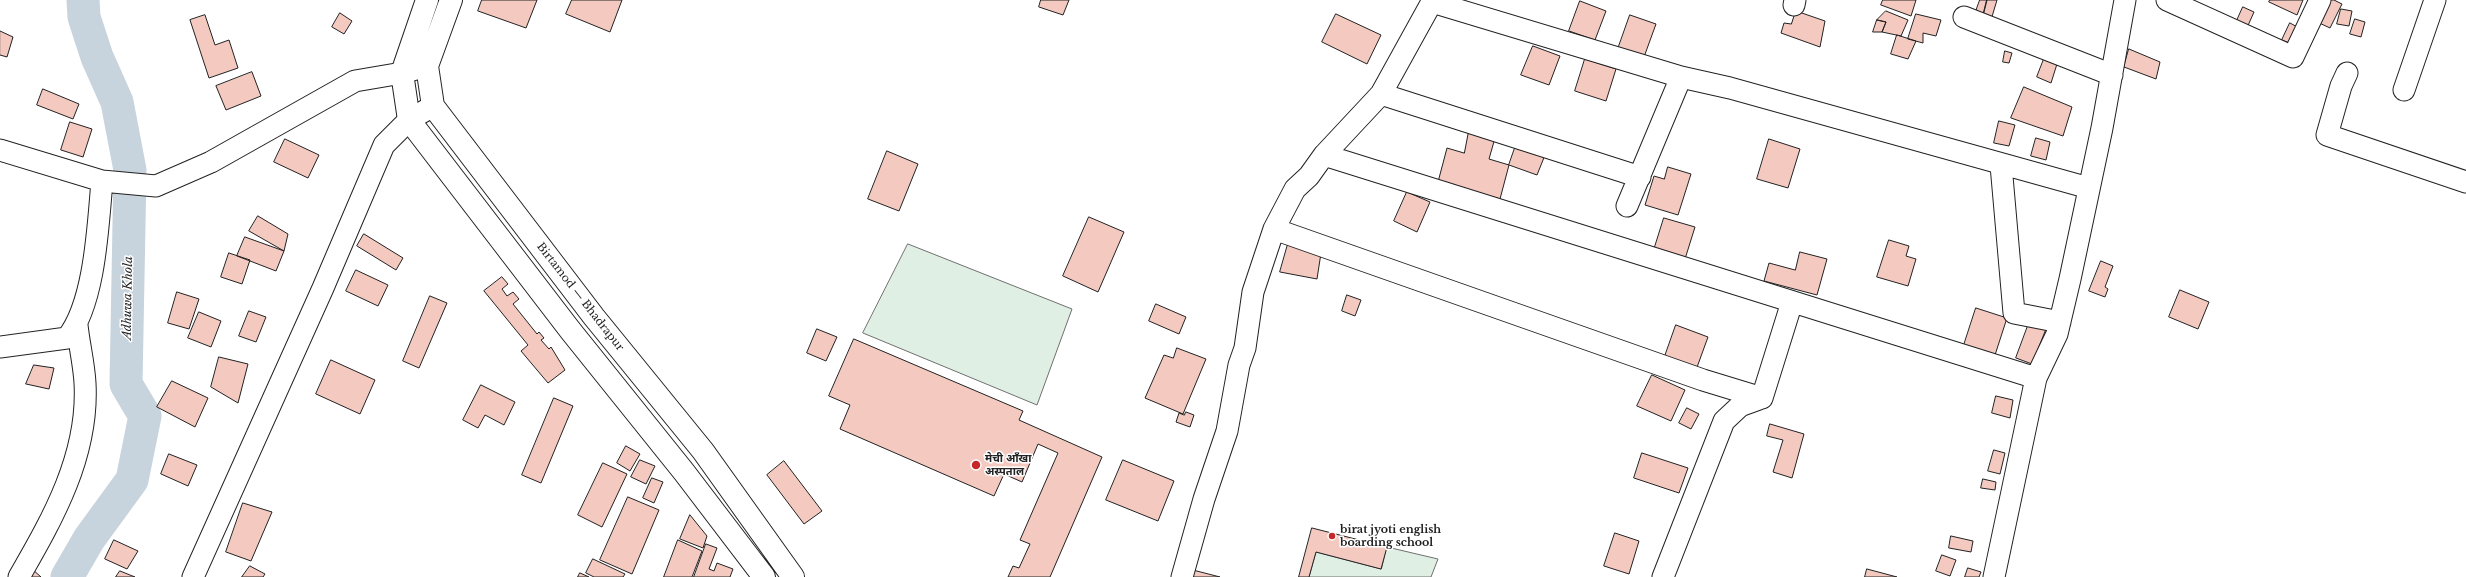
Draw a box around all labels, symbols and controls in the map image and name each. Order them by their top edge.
street label: Birtamod — Bhadrapur [534,240,626,354]
water label: Adhuwa Khola [120,256,136,340]
place label: मेची आँखा अस्पताल [985,452,1031,478]
marker: मेची आँखा अस्पताल [970,459,982,471]
place label: birat jyoti english boarding school [1340,523,1441,549]
marker: birat jyoti english boarding school [1327,531,1337,541]

